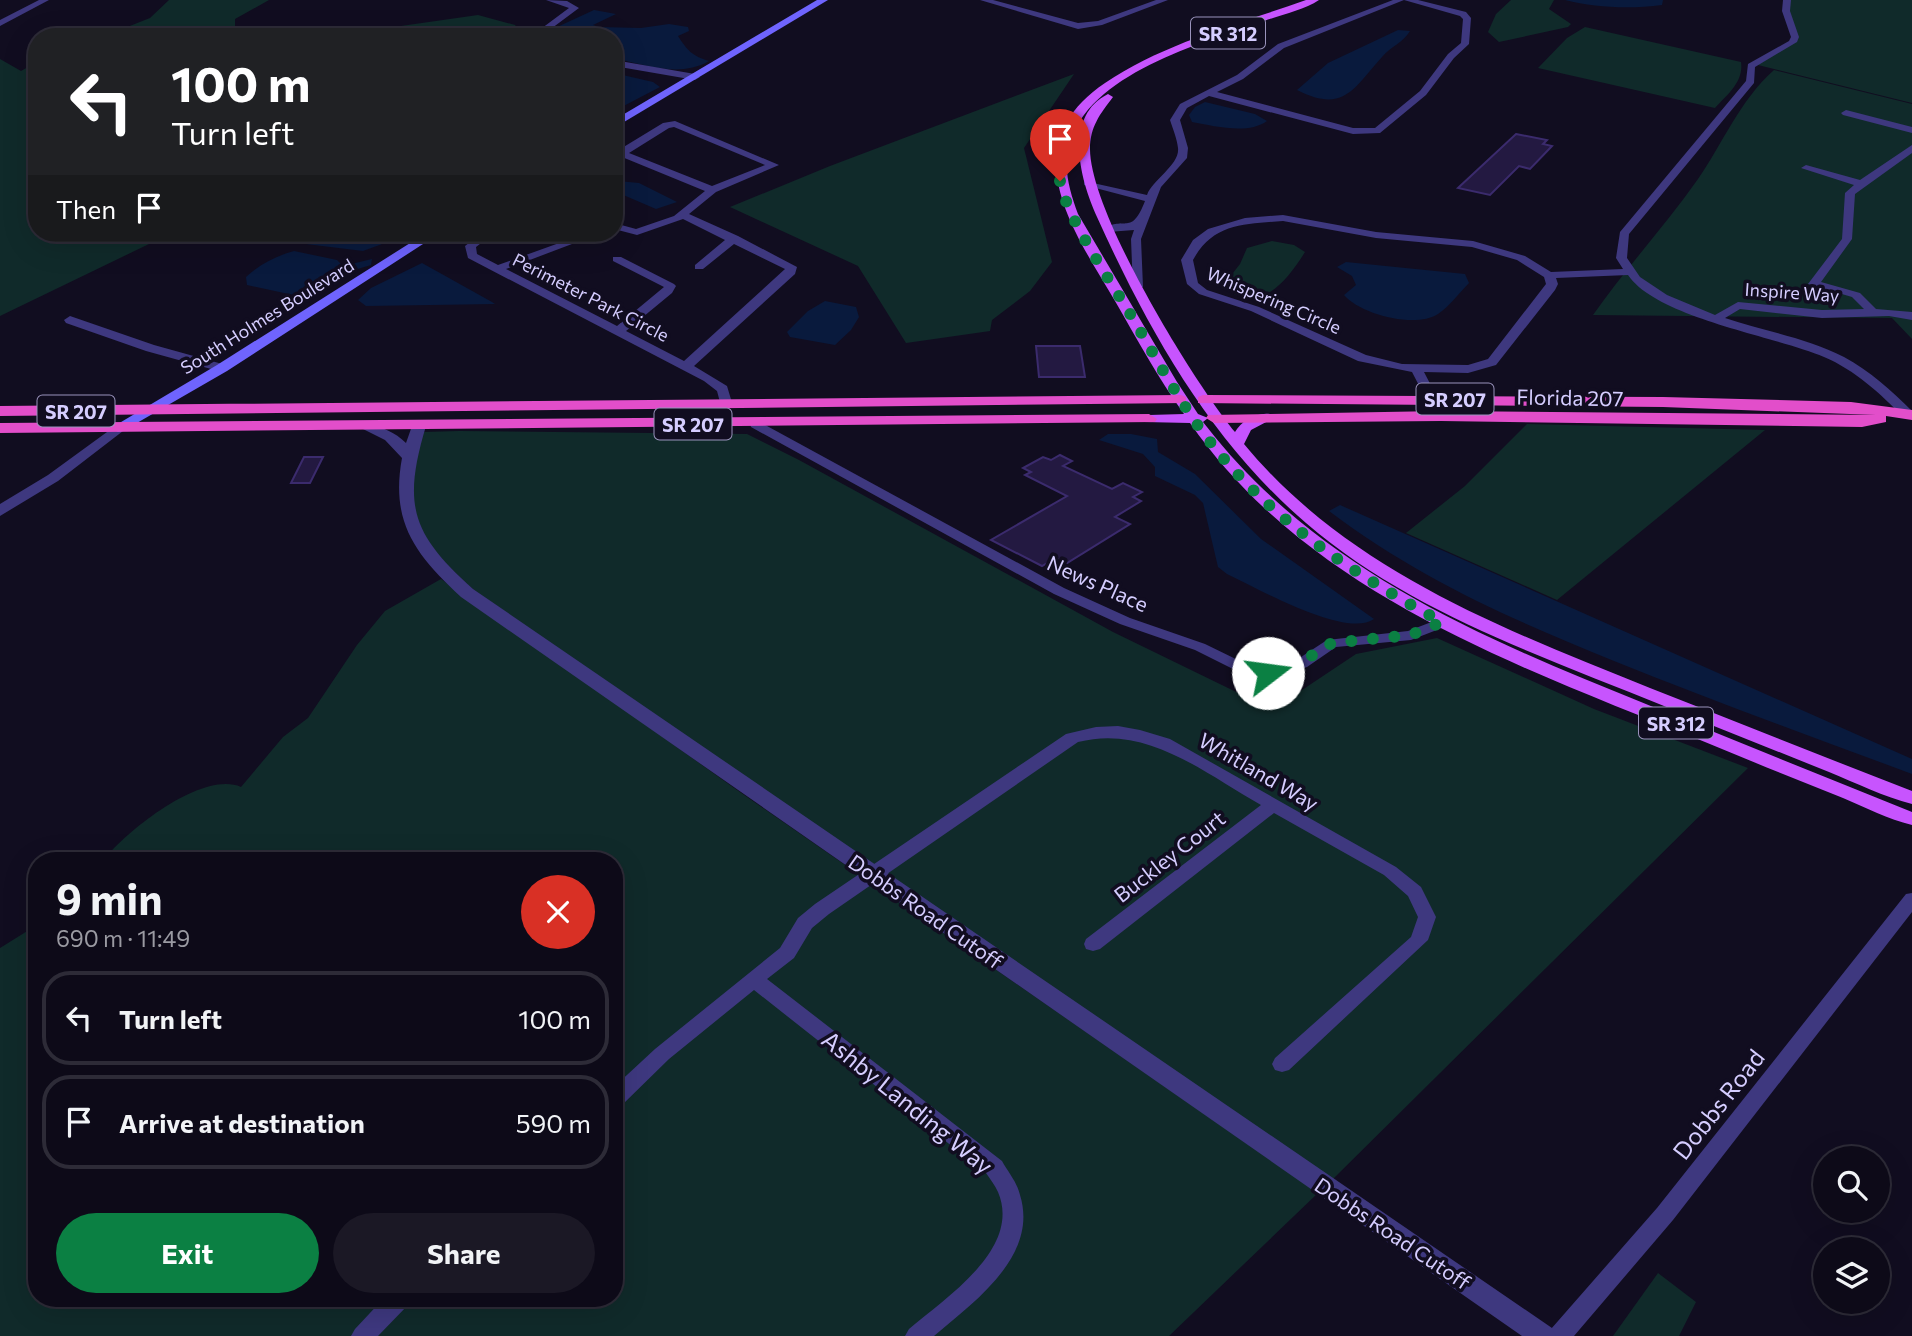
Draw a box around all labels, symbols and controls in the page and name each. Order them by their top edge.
road number: SR 312 [1191,18,1265,48]
text: 100 m [171,52,310,112]
icon: left [56,56,147,147]
pin [1030,109,1090,181]
text: Turn left [171,112,295,152]
icon: arrive [1041,120,1079,158]
icon: arrive [130,189,168,227]
text: Then [56,193,116,224]
street label: Perimeter Park Circle [509,248,673,346]
street label: South Holmes Boulevard [176,254,358,378]
street label: Whispering Circle [1204,262,1344,338]
street label: Inspire Way [1744,278,1840,306]
road number: SR 207 [1416,384,1494,414]
street label: Florida 207 [1516,384,1624,410]
road number: SR 207 [38,396,114,426]
road number: SR 207 [654,408,732,440]
street label: News Place [1044,550,1152,616]
position arrow [1231,636,1305,710]
road number: SR 312 [1639,708,1713,738]
street label: Whitland Way [1195,727,1323,815]
street label: Buckley Court [1109,805,1229,907]
street label: Dobbs Road Cutoff [844,848,1009,974]
text: 9 min [56,872,163,924]
button: close [521,875,595,949]
text: 690 m · 11:49 [56,924,190,952]
icon: left [60,999,98,1037]
text: Turn left [119,1003,222,1034]
text: 100 m [518,1003,591,1034]
street label: Ashby Landing Way [817,1024,999,1180]
street label: Dobbs Road [1666,1043,1770,1165]
icon: arrive [60,1103,98,1141]
text: Arrive at destination [119,1107,365,1138]
text: 590 m [516,1107,591,1138]
map controls [1813,1146,1890,1314]
button: search [1813,1146,1890,1223]
street label: Dobbs Road Cutoff [1310,1172,1476,1295]
button: Exit [56,1213,319,1293]
button: Share [333,1213,595,1293]
button: layers [1813,1237,1890,1314]

